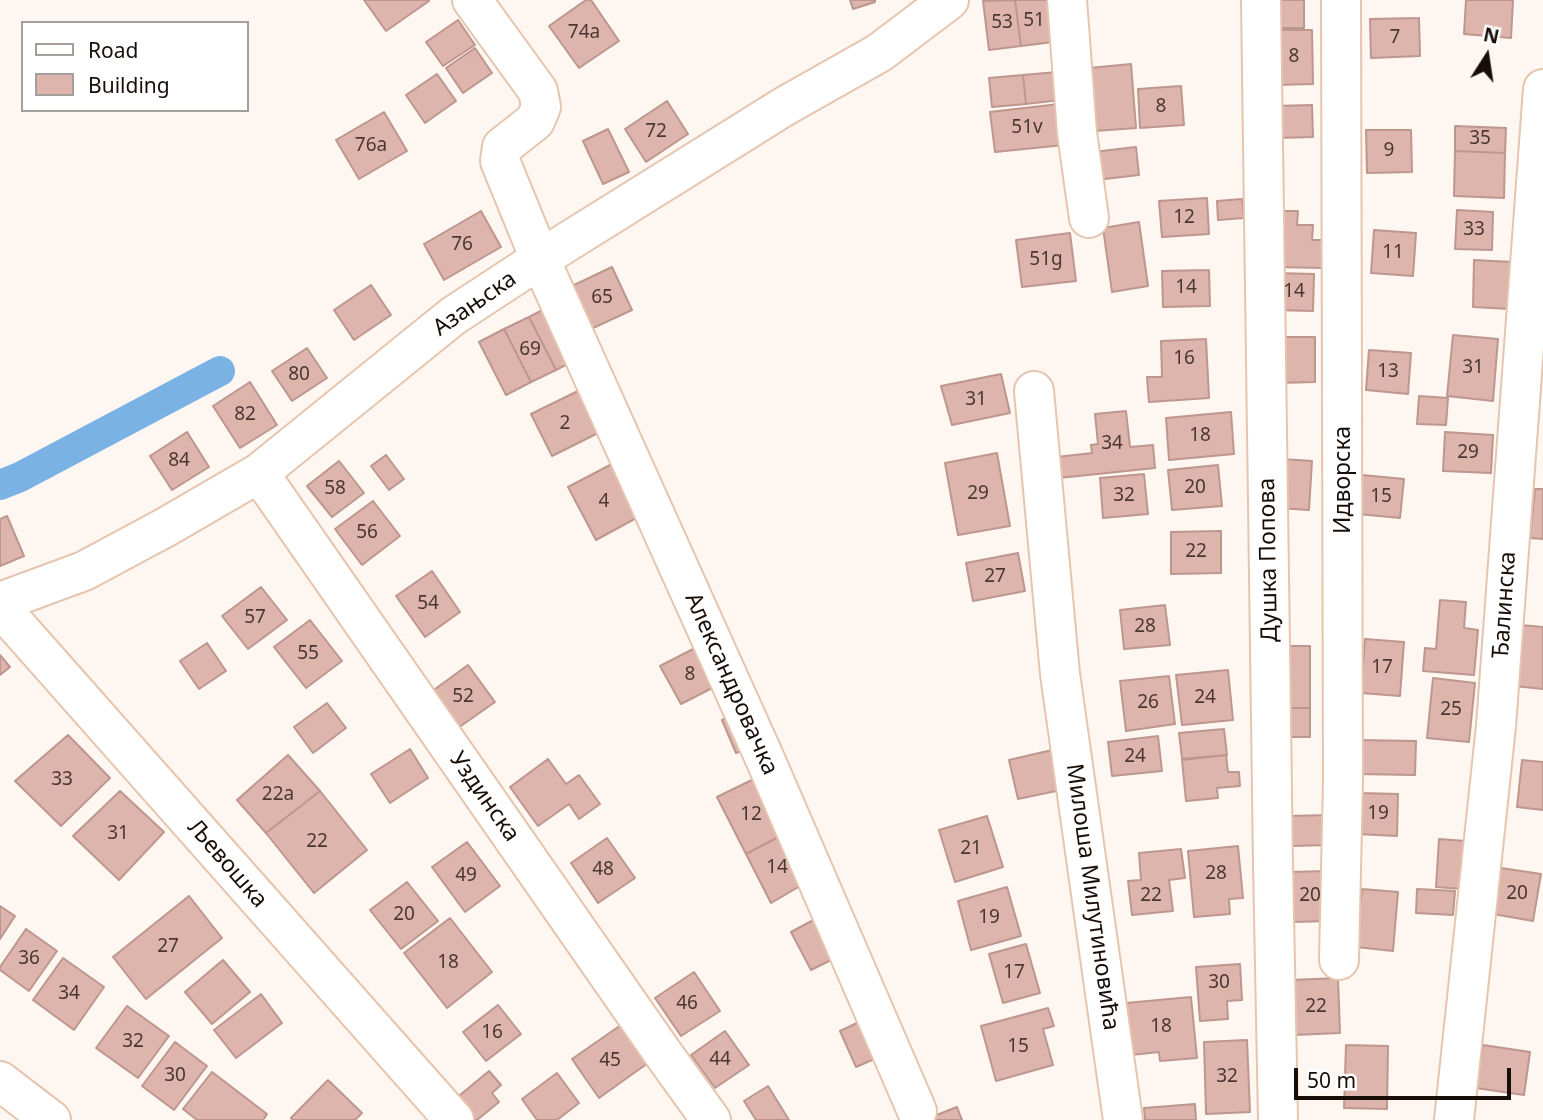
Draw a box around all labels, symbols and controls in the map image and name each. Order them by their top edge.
house number: 51 [1023,10,1045,32]
house number: 53 [991,12,1013,34]
legend [21,21,248,112]
north arrow [1452,21,1522,91]
text: N [1481,21,1502,50]
house number: 74a [568,22,600,44]
house number: 7 [1390,27,1400,49]
text: Road [88,36,138,64]
house number: 8 [1289,46,1299,68]
text: Building [88,71,170,99]
house number: 8 [1156,96,1166,118]
house number: 51v [1011,117,1043,139]
house number: 72 [645,121,667,143]
house number: 35 [1469,128,1491,150]
house number: 76a [355,135,387,157]
house number: 9 [1384,140,1394,162]
house number: 12 [1173,207,1195,229]
house number: 33 [1463,219,1485,241]
house number: 76 [451,234,473,256]
house number: 11 [1382,242,1404,264]
house number: 51g [1029,249,1063,271]
street label: Азањска [428,265,522,343]
house number: 14 [1175,277,1197,299]
house number: 14 [1283,281,1305,303]
house number: 65 [591,287,613,309]
house number: 69 [519,339,541,361]
house number: 16 [1173,348,1195,370]
house number: 31 [1462,357,1484,379]
house number: 13 [1377,361,1399,383]
house number: 80 [288,364,310,386]
house number: 31 [965,389,987,411]
house number: 82 [234,404,256,426]
house number: 2 [560,413,570,435]
house number: 18 [1189,425,1211,447]
street label: Идворска [1329,426,1357,534]
house number: 34 [1101,433,1123,455]
house number: 29 [1457,442,1479,464]
house number: 84 [168,450,190,472]
house number: 20 [1184,477,1206,499]
house number: 58 [324,478,346,500]
street label: Душка Попова [1254,478,1284,642]
house number: 29 [967,483,989,505]
house number: 32 [1113,485,1135,507]
house number: 15 [1370,486,1392,508]
house number: 4 [599,491,609,513]
house number: 56 [356,522,378,544]
house number: 22 [1185,541,1207,563]
street label: Ђалинска [1488,551,1522,659]
house number: 27 [984,566,1006,588]
street label: Александровачка [678,589,784,779]
house number: 54 [417,593,439,615]
house number: 57 [244,607,266,629]
house number: 28 [1134,616,1156,638]
house number: 55 [297,643,319,665]
house number: 17 [1371,657,1393,679]
house number: 8 [685,664,695,686]
house number: 52 [452,686,474,708]
house number: 24 [1194,687,1216,709]
house number: 26 [1137,692,1159,714]
house number: 25 [1440,699,1462,721]
house number: 24 [1124,746,1146,768]
street label: Уздинска [443,747,525,847]
street label: Милоша Милутиновића [1060,762,1124,1032]
house number: 33 [51,769,73,791]
house number: 22a [262,784,294,806]
house number: 19 [1367,803,1389,825]
house number: 12 [740,804,762,826]
street label: Љевошка [181,814,273,914]
house number: 31 [107,823,129,845]
house number: 22 [306,831,328,853]
house number: 21 [960,838,982,860]
house number: 14 [766,857,788,879]
house number: 48 [592,859,614,881]
house number: 28 [1205,863,1227,885]
house number: 49 [455,865,477,887]
house number: 20 [1506,883,1528,905]
house number: 22 [1140,885,1162,907]
house number: 20 [1299,885,1321,907]
house number: 20 [393,904,415,926]
house number: 19 [978,907,1000,929]
house number: 27 [157,936,179,958]
house number: 36 [18,948,40,970]
house number: 18 [437,952,459,974]
house number: 17 [1003,962,1025,984]
house number: 30 [1208,972,1230,994]
house number: 34 [58,983,80,1005]
house number: 46 [676,993,698,1015]
house number: 22 [1305,996,1327,1018]
house number: 18 [1150,1016,1172,1038]
house number: 16 [481,1022,503,1044]
house number: 32 [122,1031,144,1053]
house number: 15 [1007,1036,1029,1058]
house number: 44 [709,1049,731,1071]
house number: 45 [599,1050,621,1072]
scale bar [1298,1054,1515,1098]
house number: 30 [164,1065,186,1087]
house number: 32 [1216,1066,1238,1088]
text: 50 m [1307,1066,1356,1094]

